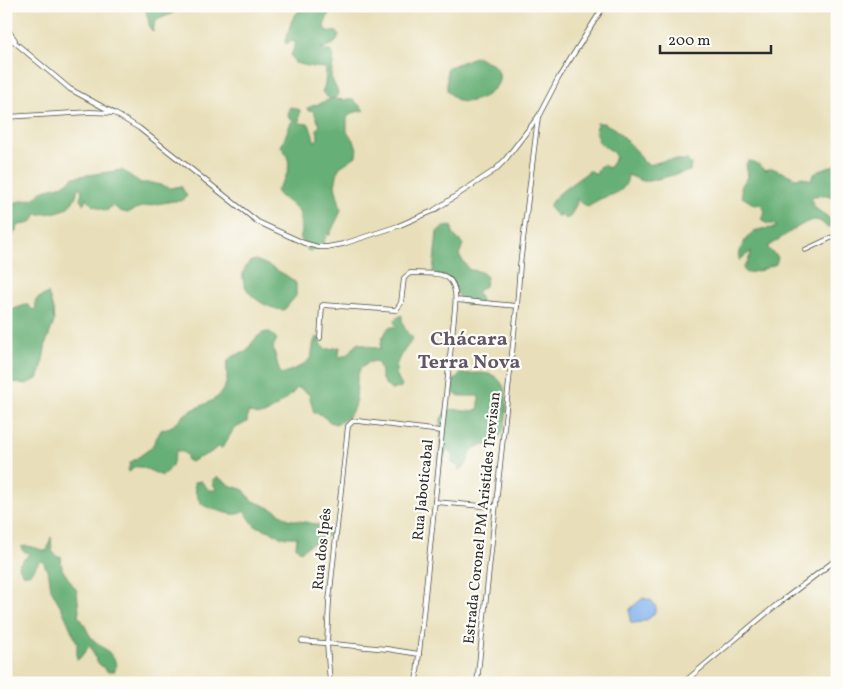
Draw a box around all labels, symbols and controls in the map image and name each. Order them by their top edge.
scale bar [660,22,772,54]
text: 200 m [668,31,711,52]
district label: Chácara Terra Nova [417,326,521,377]
street label: Estrada Coronel PM Aristides Trevisan [459,391,507,645]
street label: Rua Jaboticabal [408,438,440,542]
street label: Rua dos Ipês [308,507,338,591]

